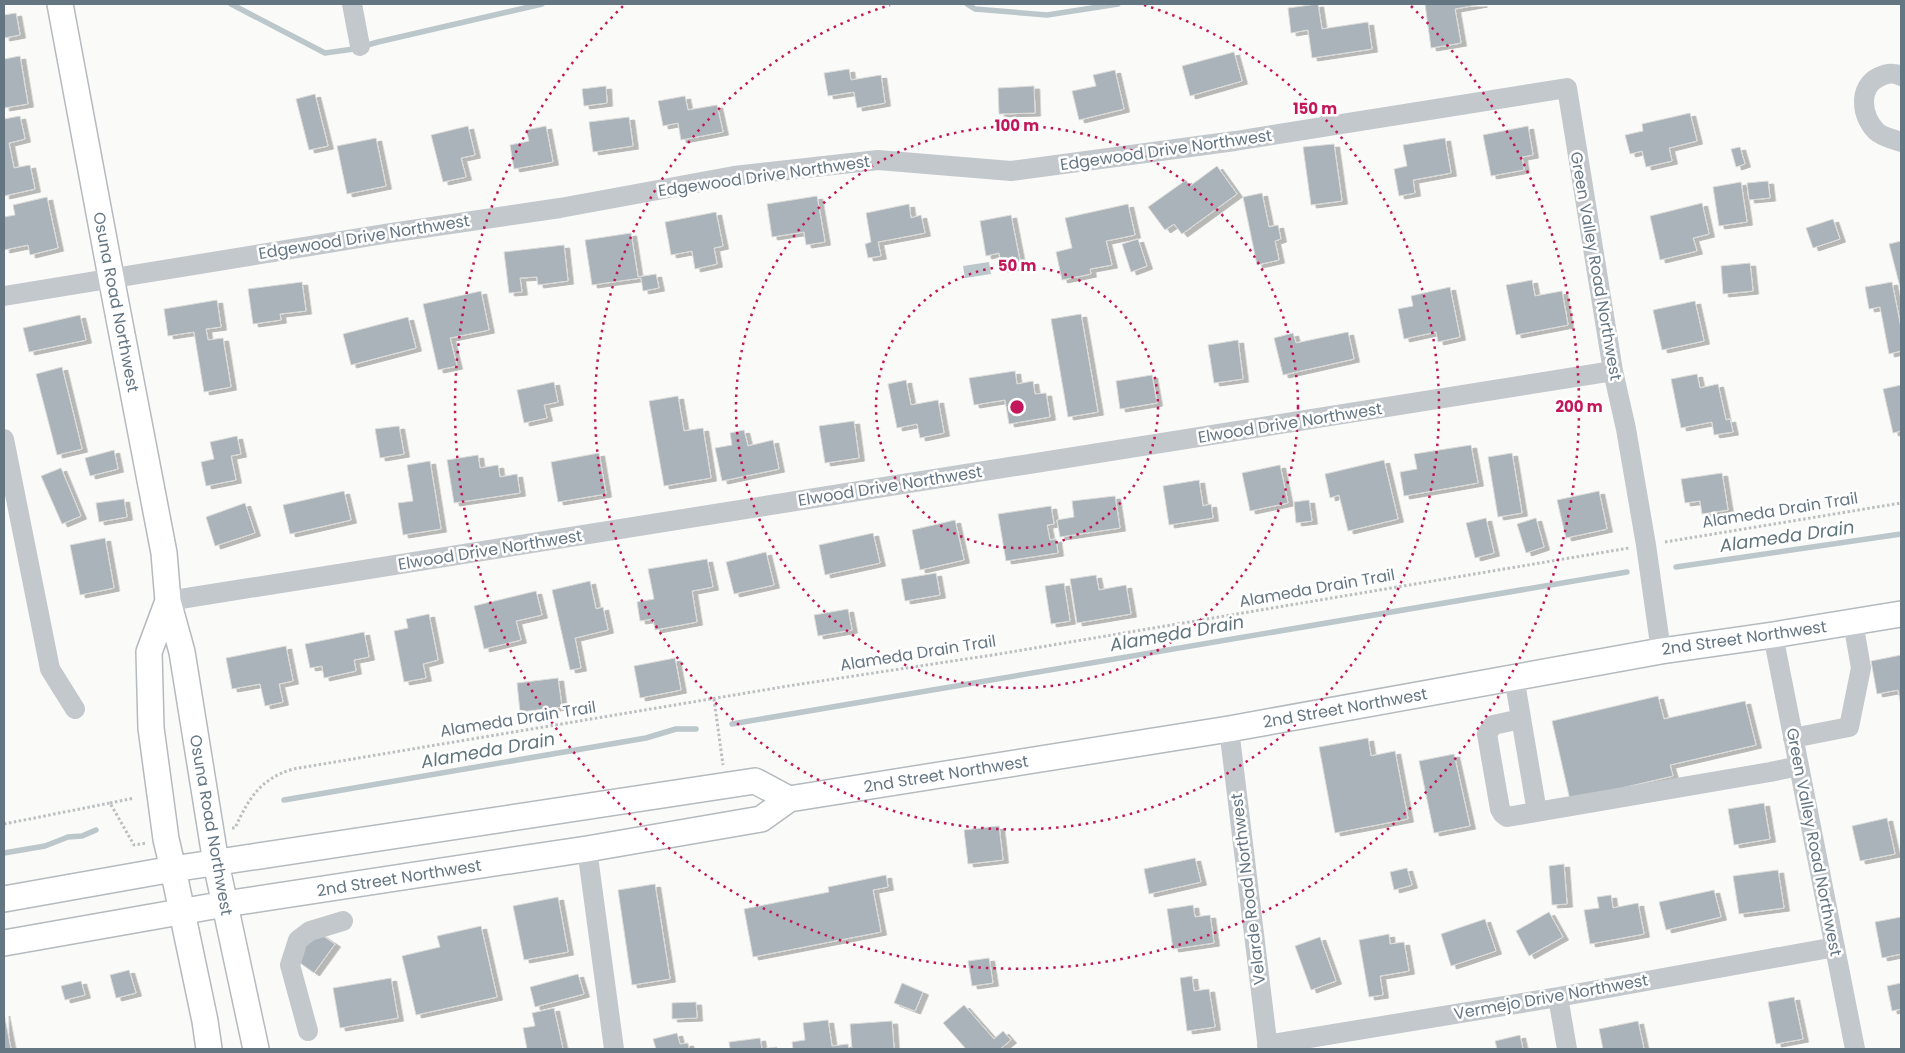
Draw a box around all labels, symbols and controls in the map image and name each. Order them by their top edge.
text: 150 m [1293,98,1337,119]
text: 100 m [995,115,1039,136]
street label: Edgewood Drive Northwest [1059,124,1274,176]
street label: Edgewood Drive Northwest [657,150,872,202]
street label: Green Valley Road Northwest [1565,150,1628,382]
street label: Edgewood Drive Northwest [257,209,471,265]
street label: Osuna Road Northwest [87,210,145,394]
text: 50 m [998,255,1036,276]
text: 200 m [1555,396,1603,417]
street label: Elwood Drive Northwest [1196,397,1384,449]
centre of rings [1008,398,1026,416]
street label: Elwood Drive Northwest [796,460,984,512]
street label: Alameda Drain Trail [1700,486,1860,534]
water label: Alameda Drain [1717,514,1856,558]
street label: Elwood Drive Northwest [396,524,584,576]
street label: Alameda Drain Trail [1237,563,1397,613]
water label: Alameda Drain [1107,609,1246,657]
street label: 2nd Street Northwest [1660,615,1828,661]
street label: Alameda Drain Trail [838,629,998,677]
street label: 2nd Street Northwest [1261,682,1429,734]
street label: Alameda Drain Trail [438,695,598,743]
water label: Alameda Drain [418,726,557,774]
street label: Green Valley Road Northwest [1781,726,1847,958]
street label: Osuna Road Northwest [184,733,238,917]
street label: 2nd Street Northwest [862,750,1030,798]
street label: Velarde Road Northwest [1225,792,1271,986]
street label: 2nd Street Northwest [315,854,483,902]
street label: Vermejo Drive Northwest [1452,969,1650,1025]

